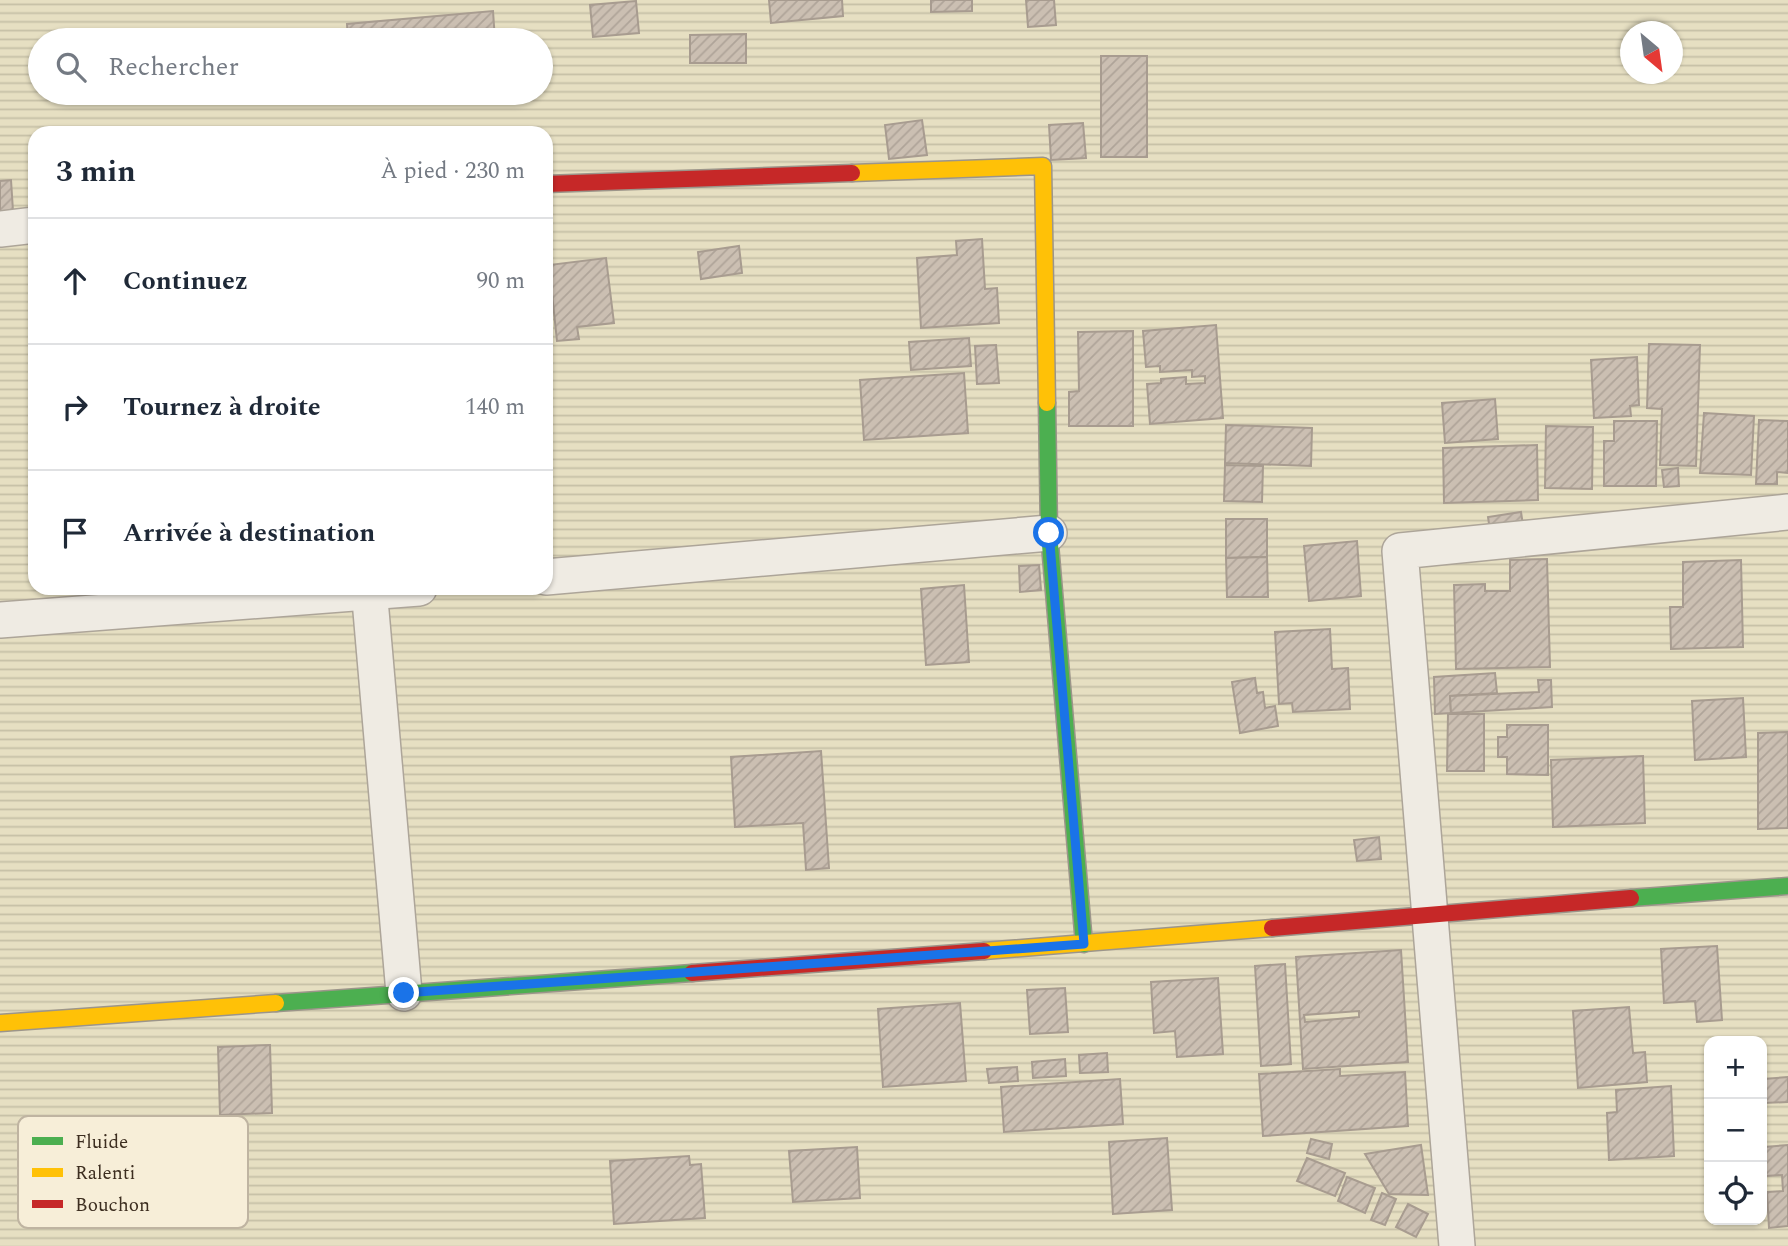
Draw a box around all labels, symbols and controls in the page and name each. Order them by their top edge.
north arrow [1620,21,1683,84]
search box [28,28,553,105]
text: Rechercher [108,47,239,87]
icon: search [52,48,90,86]
text: 3 min [56,149,136,195]
text: À pied · 230 m [380,154,525,189]
text: Continuez [123,261,248,301]
icon: ahead [56,262,94,300]
text: 90 m [476,264,525,299]
text: Tournez à droite [123,387,321,427]
icon: right [56,388,94,426]
text: 140 m [465,390,525,425]
text: Arrivée à destination [123,513,375,553]
icon: arrive [56,514,94,552]
route start [1033,517,1064,548]
route end [388,977,419,1008]
map controls [1704,1036,1767,1225]
button: + [1704,1036,1767,1099]
button: − [1704,1099,1767,1162]
legend [18,1116,248,1228]
text: Fluide [75,1128,128,1157]
text: Ralenti [75,1159,135,1188]
button: locate [1704,1162,1767,1225]
text: Bouchon [75,1191,150,1220]

